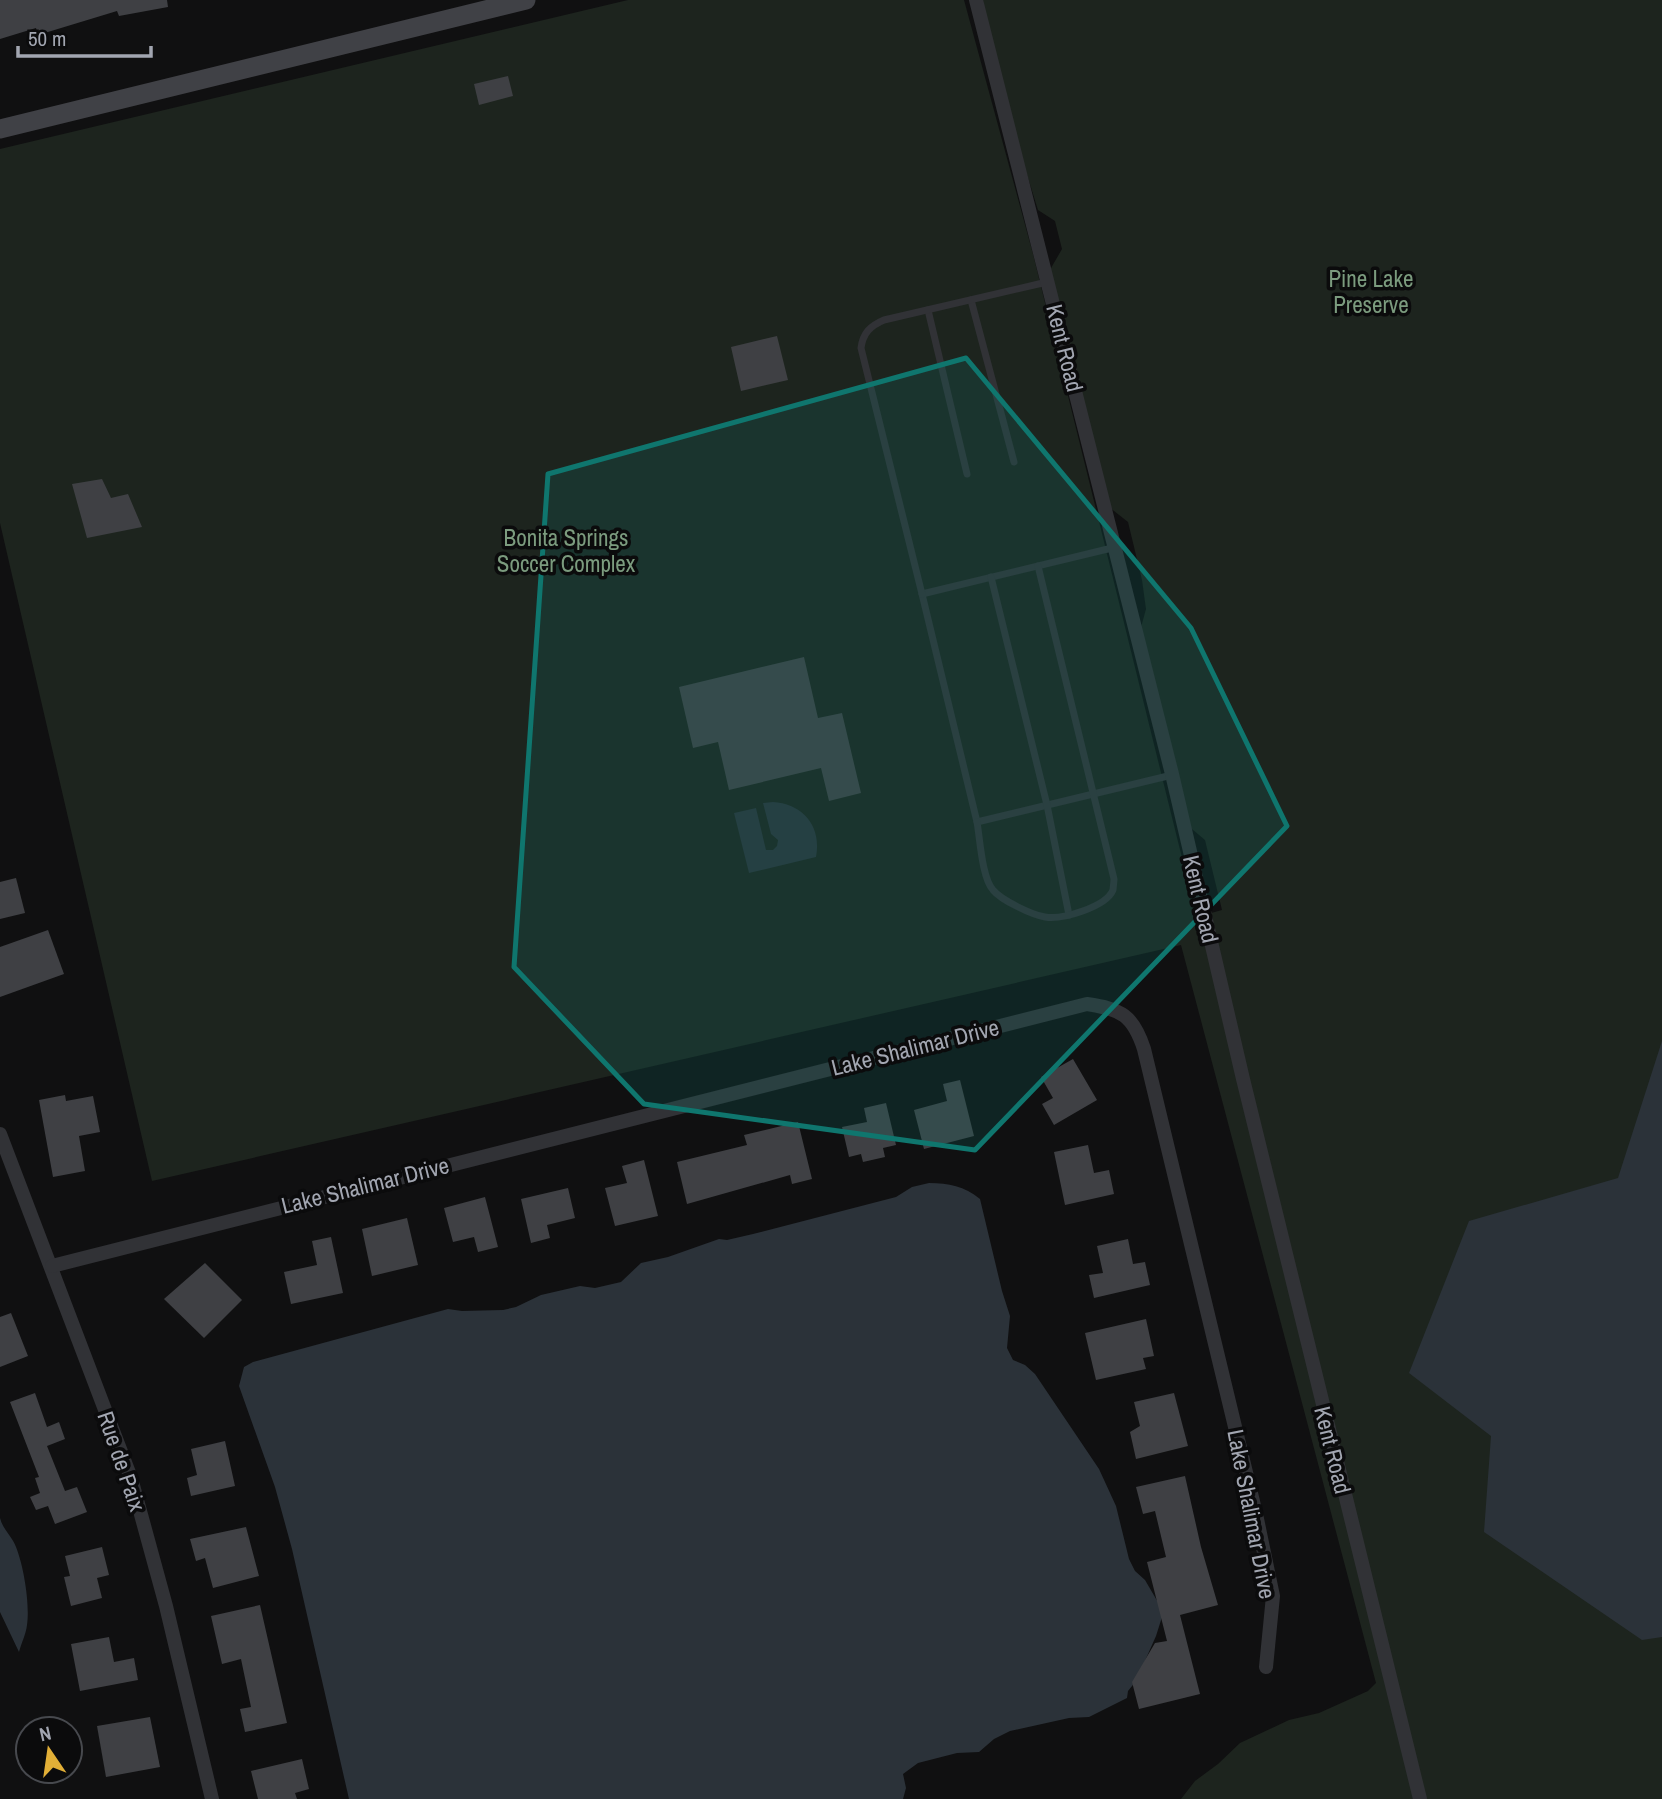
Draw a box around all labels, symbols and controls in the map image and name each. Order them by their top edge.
scale bar [18,14,150,58]
text: 50 m [28,24,66,53]
park label: Pine Lake Preserve [1329,263,1413,320]
street label: Kent Road [1039,301,1091,395]
park label: Bonita Springs Soccer Complex [497,522,636,579]
street label: Kent Road [1176,852,1226,946]
street label: Lake Shalimar Drive [828,1011,1002,1083]
street label: Lake Shalimar Drive [278,1149,452,1221]
street label: Kent Road [1307,1403,1359,1497]
street label: Rue de Paix [90,1407,154,1516]
street label: Lake Shalimar Drive [1220,1427,1284,1601]
north arrow [14,1715,84,1785]
text: N [37,1720,54,1747]

